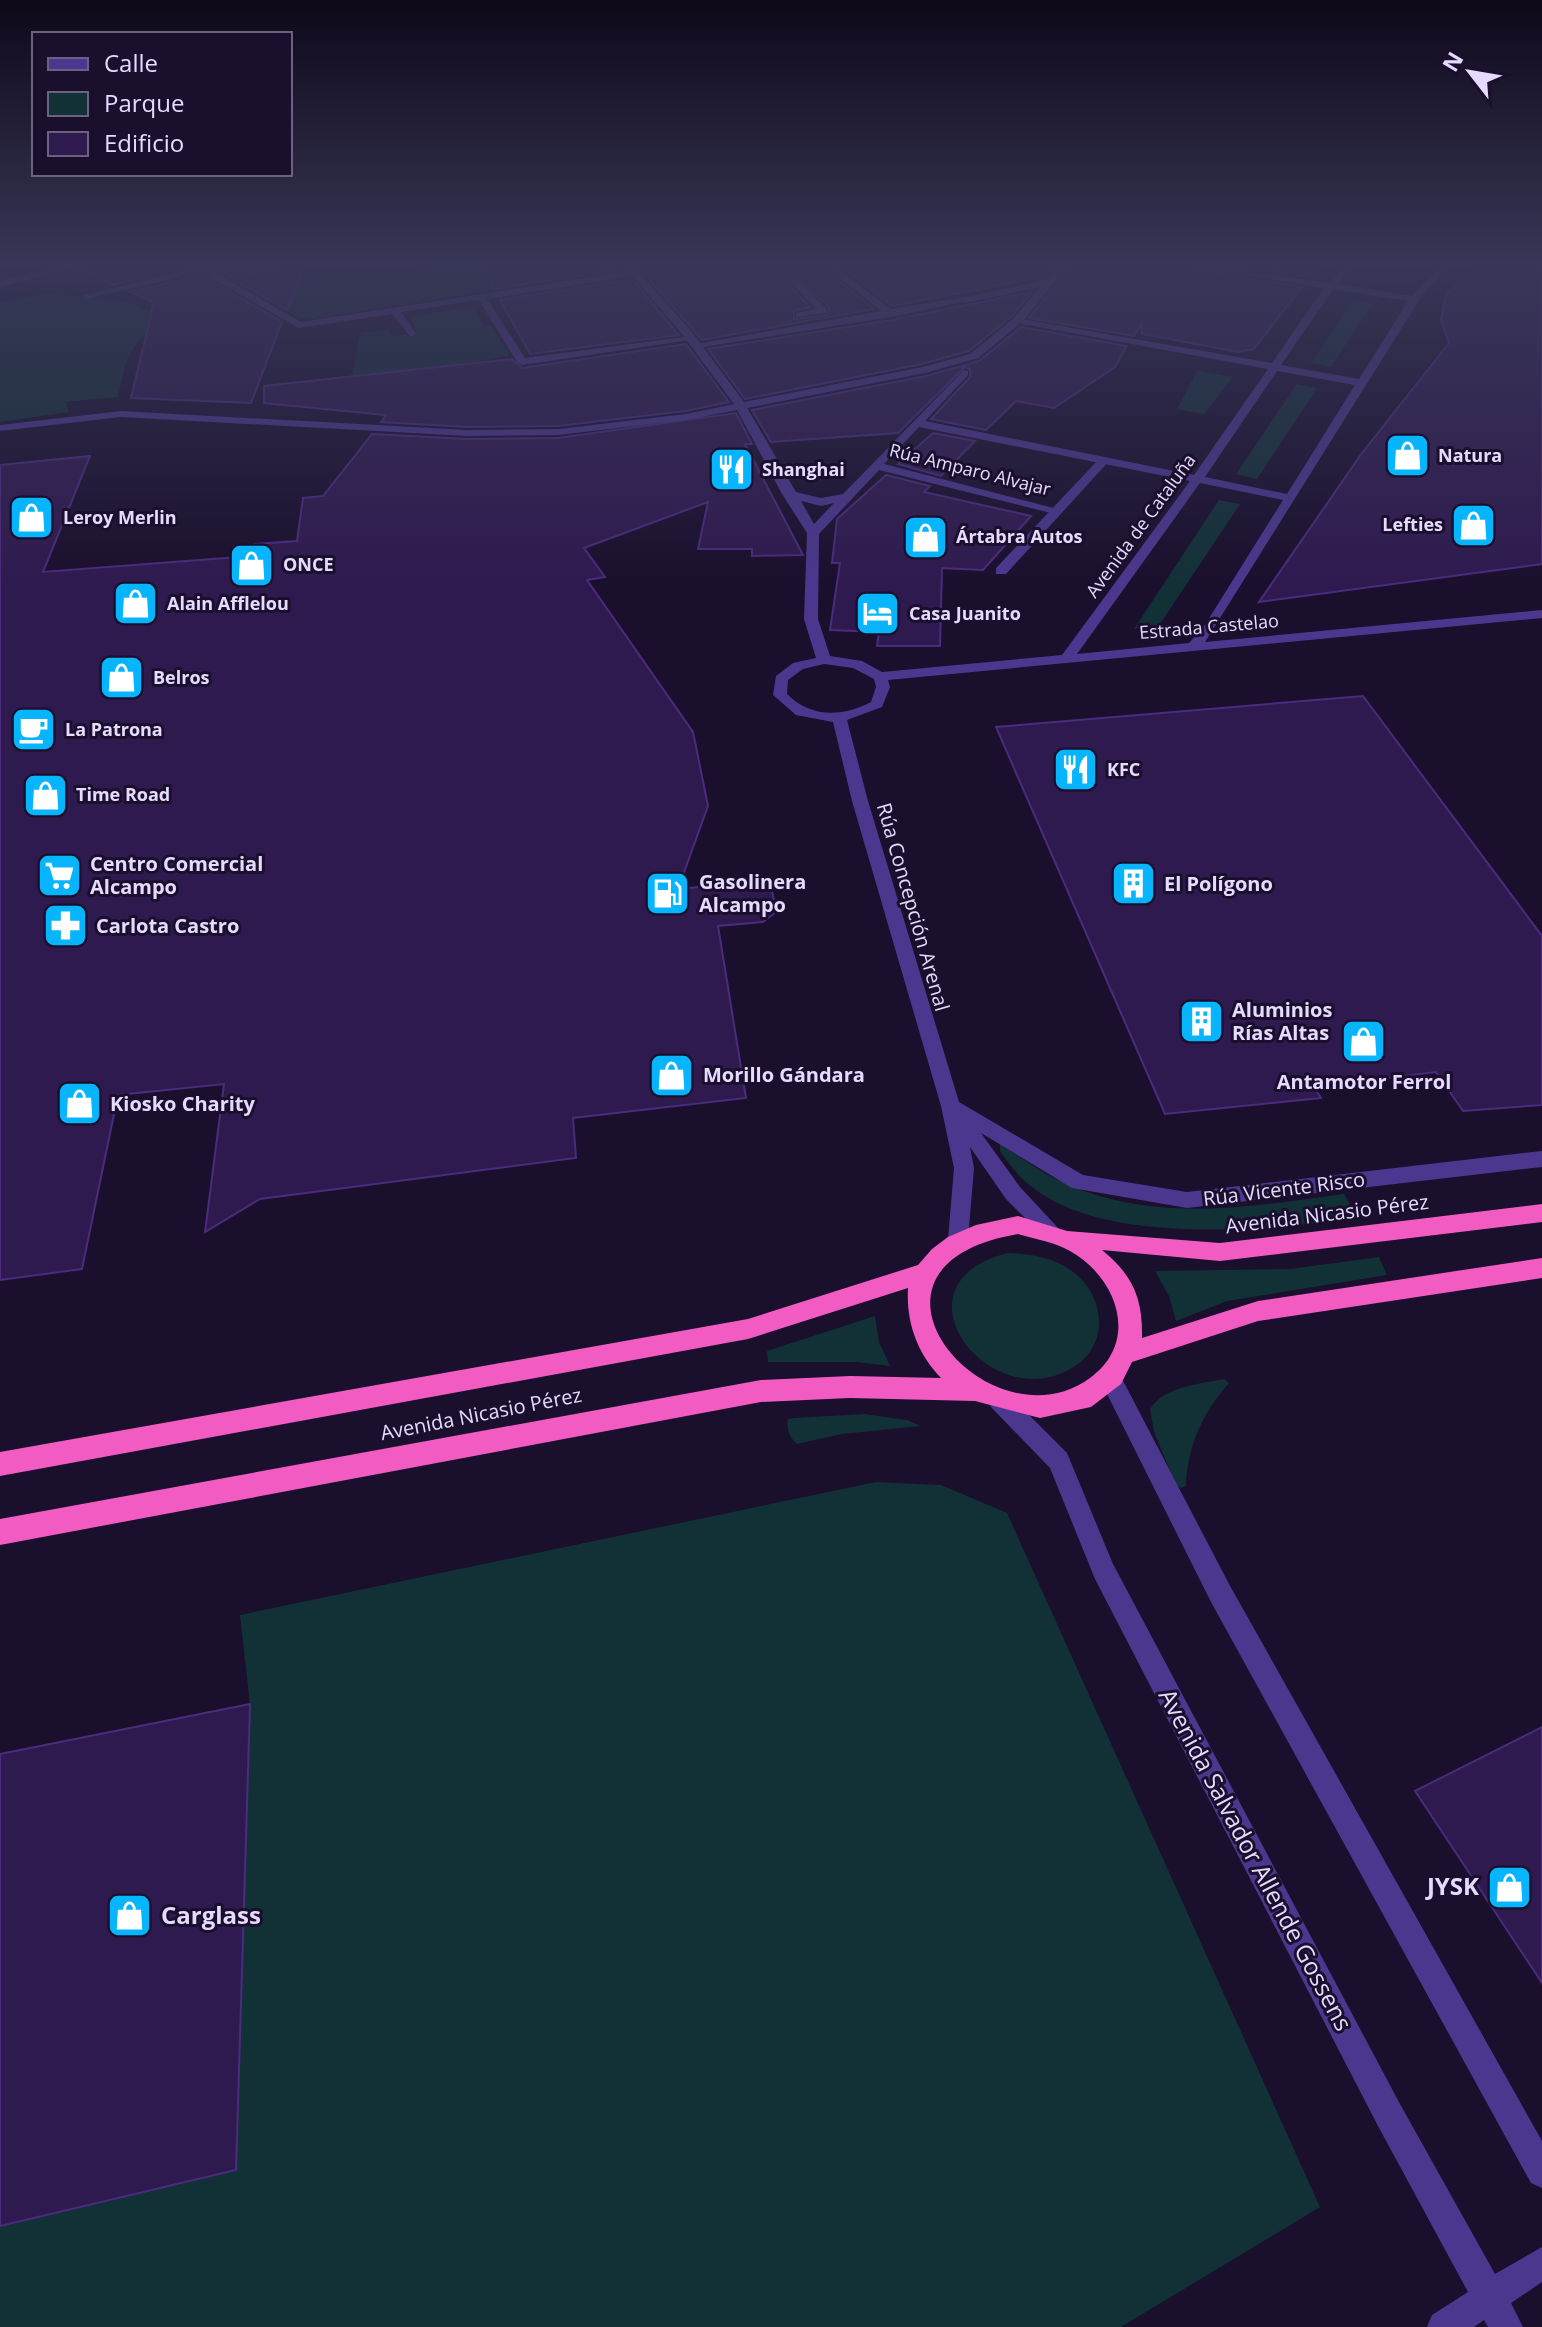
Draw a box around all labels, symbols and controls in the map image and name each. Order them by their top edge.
legend [32,32,292,176]
north arrow [1430,32,1510,112]
text: Calle [104,46,158,79]
text: N [1435,46,1469,77]
text: Parque [104,86,184,119]
text: Edificio [104,126,184,159]
shop icon: Natura [1383,432,1431,480]
street label: Rúa Amparo Alvajar [887,437,1054,501]
place label: Natura [1438,443,1502,467]
restaurant icon: Shanghai [707,446,755,494]
street label: Avenida de Cataluña [1080,449,1200,602]
place label: Shanghai [762,457,845,481]
shop icon: Leroy Merlin [8,494,56,542]
shop icon: Lefties [1450,501,1498,549]
place label: Leroy Merlin [63,505,177,529]
place label: Lefties [1382,512,1443,536]
shop icon: Ártabra Autos [901,513,949,561]
place label: Ártabra Autos [956,524,1083,548]
shop icon: ONCE [228,541,276,589]
place label: ONCE [283,552,334,576]
shop icon: Alain Afflelou [112,580,160,628]
hotel icon: Casa Juanito [854,590,902,638]
place label: Alain Afflelou [167,591,289,615]
place label: Casa Juanito [909,601,1021,625]
street label: Estrada Castelao [1138,608,1280,644]
shop icon: Belros [98,654,146,702]
place label: Belros [153,665,210,689]
cafe icon: La Patrona [10,706,58,754]
place label: La Patrona [65,717,163,741]
restaurant icon: KFC [1052,746,1100,794]
place label: KFC [1107,757,1140,781]
shop icon: Time Road [21,771,69,819]
place label: Time Road [76,782,170,806]
street label: Rúa Concepción Arenal [871,800,956,1014]
place label: Centro Comercial Alcampo [90,850,263,900]
supermarket icon: Centro Comercial Alcampo [35,852,83,900]
building icon: El Polígono [1109,860,1157,908]
place label: Gasolinera Alcampo [699,868,806,918]
fuel station icon: Gasolinera Alcampo [644,869,692,917]
place label: El Polígono [1164,870,1273,897]
pharmacy icon: Carlota Castro [41,902,89,950]
place label: Carlota Castro [96,912,239,939]
place label: Aluminios Rías Altas [1232,996,1332,1046]
building icon: Aluminios Rías Altas [1177,997,1225,1045]
shop icon: Antamotor Ferrol [1340,1018,1388,1066]
shop icon: Morillo Gándara [648,1051,696,1099]
place label: Morillo Gándara [703,1061,865,1088]
place label: Antamotor Ferrol [1277,1068,1451,1095]
shop icon: Kiosko Charity [55,1080,103,1128]
place label: Kiosko Charity [110,1090,256,1117]
street label: Rúa Vicente Risco [1201,1165,1367,1212]
street label: Avenida Nicasio Pérez [1224,1188,1430,1239]
street label: Avenida Nicasio Pérez [378,1381,584,1446]
street label: Avenida Salvador Allende Gossens [1152,1682,1361,2036]
shop icon: JYSK [1486,1863,1534,1911]
place label: JYSK [1425,1869,1479,1902]
shop icon: Carglass [106,1892,154,1940]
place label: Carglass [161,1898,261,1931]

